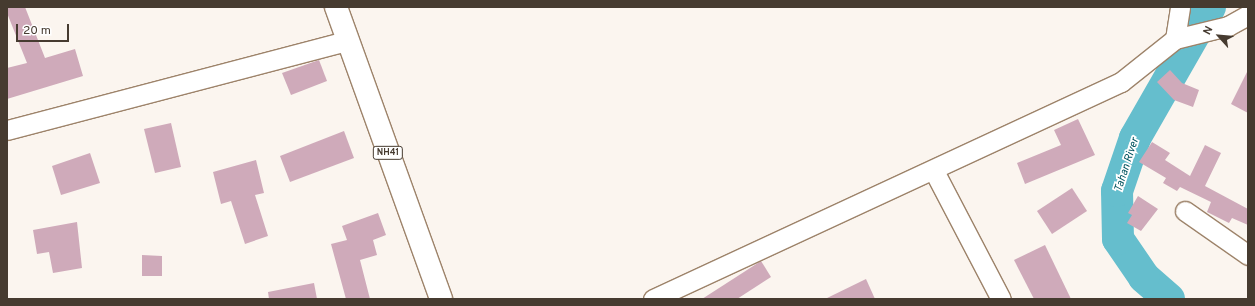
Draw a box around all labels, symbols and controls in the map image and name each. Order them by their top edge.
scale bar [18,16,71,42]
north arrow [1199,16,1239,56]
text: 20 m [23,23,51,39]
text: N [1200,24,1216,37]
water label: Tahan River [1112,136,1142,194]
road number: NH41 [372,146,404,160]

